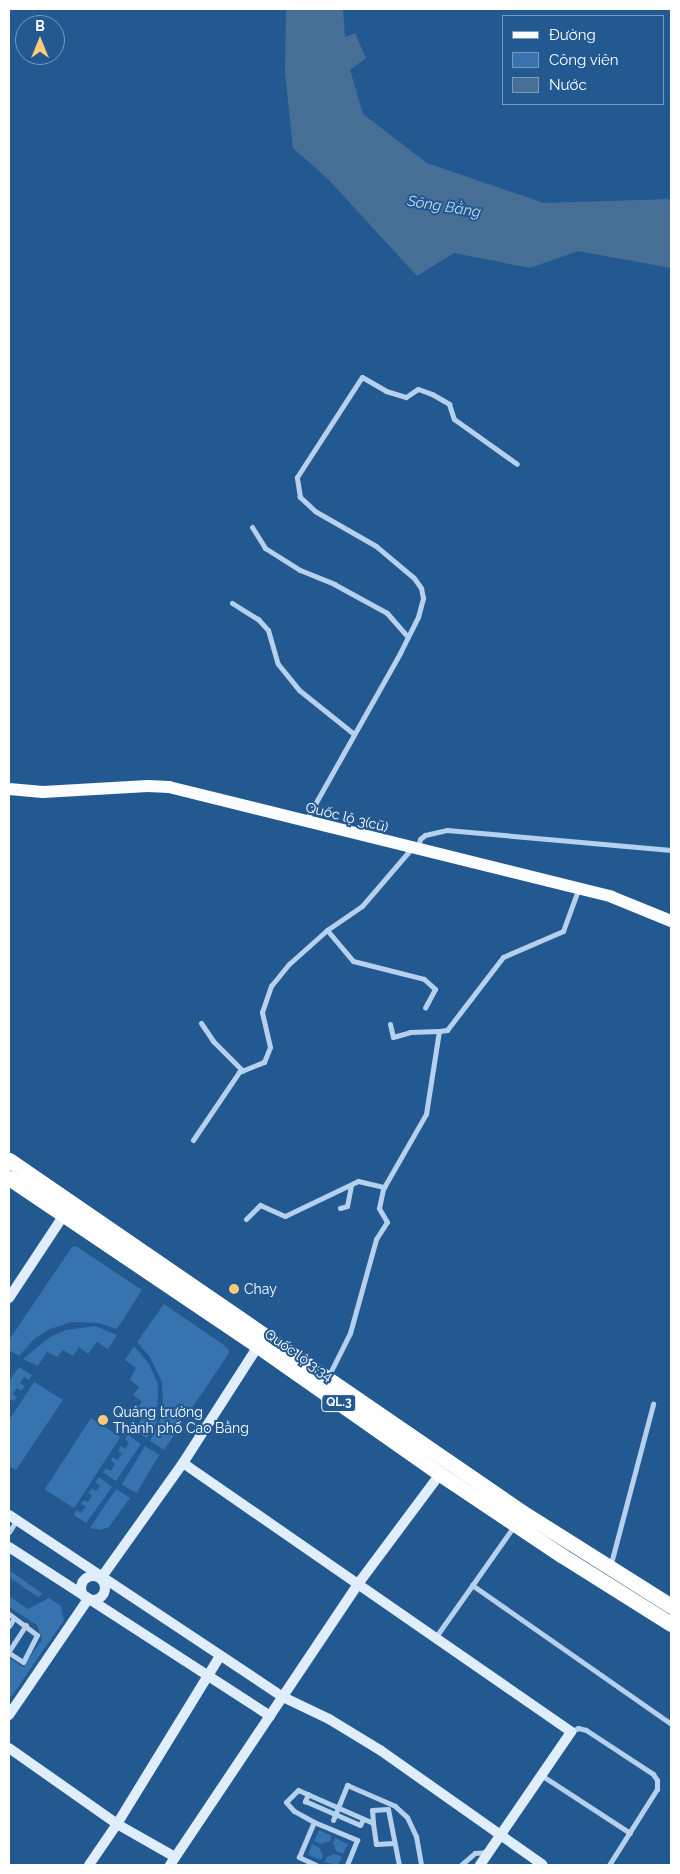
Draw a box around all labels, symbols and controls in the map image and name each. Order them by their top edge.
north arrow [15,15,65,65]
legend [502,15,665,105]
text: B [35,18,45,34]
text: Đường [549,26,596,44]
text: Công viên [549,51,618,69]
text: Nước [549,76,587,94]
water label: Sông Bằng [406,192,482,222]
street label: Quốc lộ 3(cũ) [304,799,390,835]
place label: Chay [244,1281,277,1297]
marker: Chay [228,1283,240,1295]
street label: Quốc lộ 3;34 [262,1325,336,1385]
road number: QL.3 [320,1394,358,1412]
place label: Quảng trường Thành phố Cao Bằng [113,1404,249,1436]
marker: Quảng trường Thành phố Cao Bằng [97,1414,109,1426]

